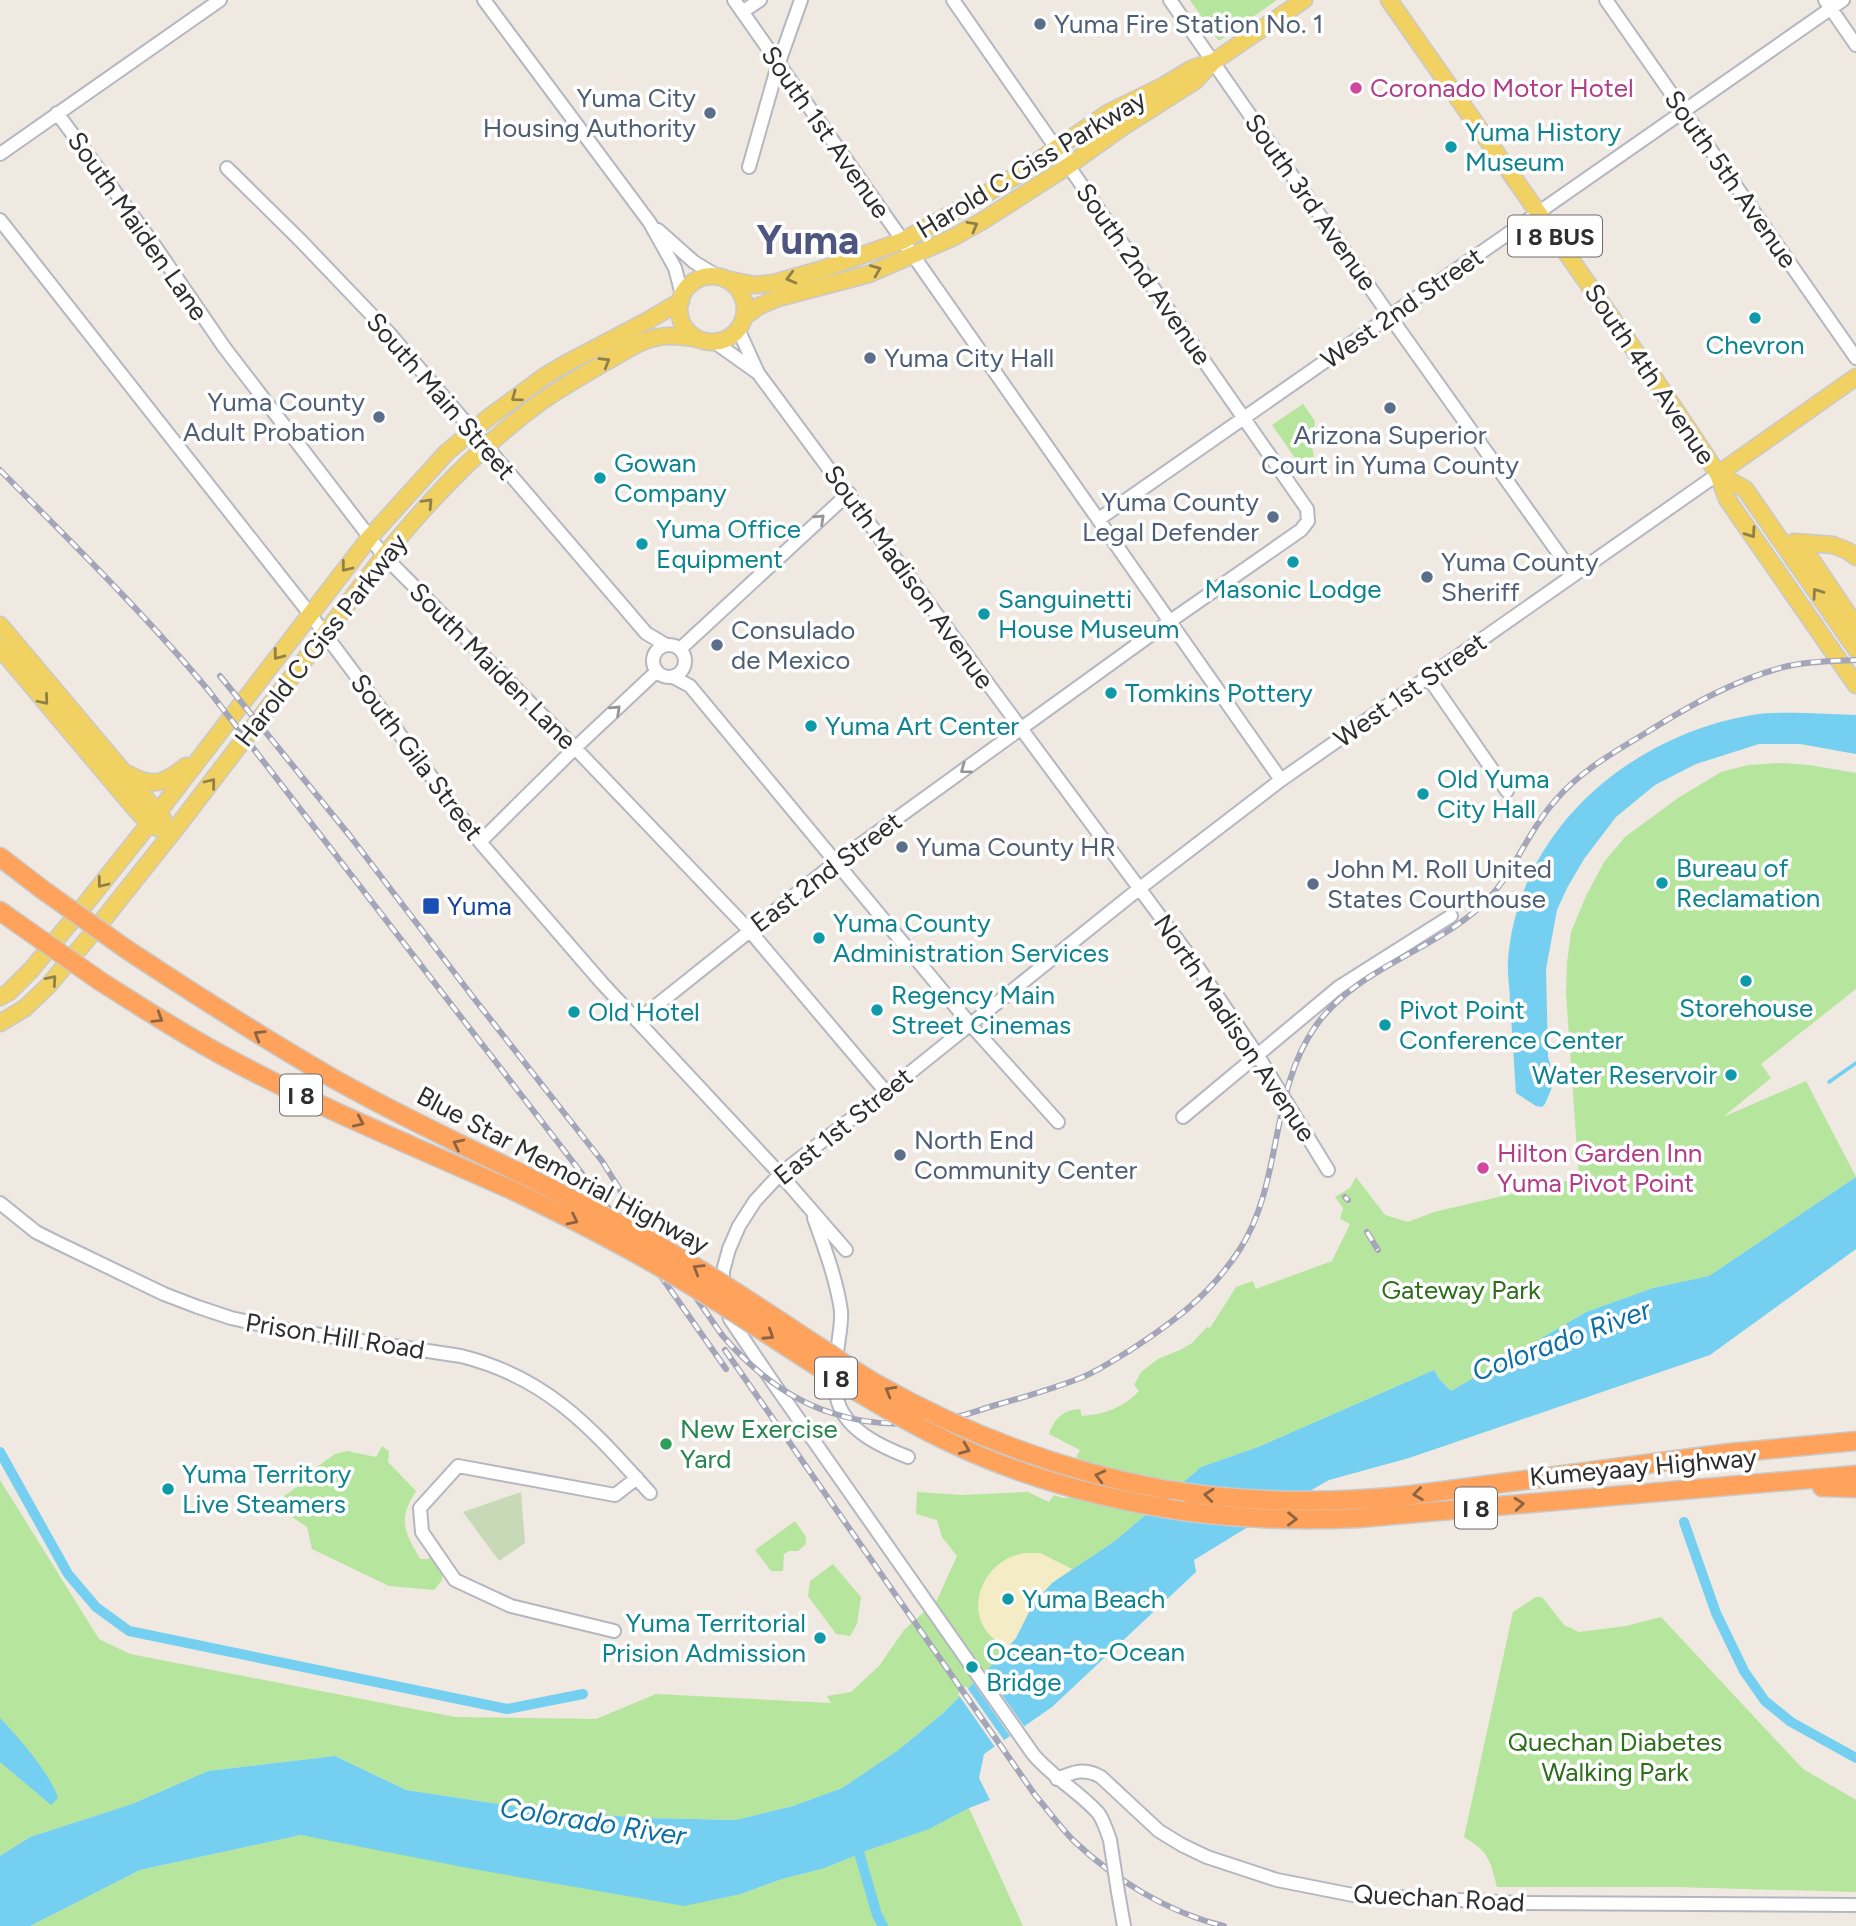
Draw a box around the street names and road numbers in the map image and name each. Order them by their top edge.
street label: South 1st Avenue [755,40,897,224]
street label: Harold C Giss Parkway [911,83,1152,245]
street label: South 5th Avenue [1658,84,1804,274]
street label: South 3rd Avenue [1238,107,1384,297]
street label: South Maiden Lane [61,125,215,327]
street label: South 2nd Avenue [1069,177,1219,371]
road number: I 8 BUS [1508,216,1602,256]
street label: West 2nd Street [1315,240,1489,376]
street label: South 4th Avenue [1578,278,1722,470]
street label: South Main Street [360,306,523,486]
street label: South Madison Avenue [817,459,1001,695]
street label: Harold C Giss Parkway [228,527,414,753]
street label: South Maiden Lane [403,576,583,756]
street label: West 1st Street [1328,626,1492,754]
street label: South Gila Street [344,667,490,847]
street label: East 2nd Street [744,805,908,939]
street label: North Madison Avenue [1147,908,1323,1148]
street label: East 1st Street [767,1060,919,1192]
road number: I 8 [280,1074,322,1115]
street label: Blue Star Memorial Highway [411,1079,715,1261]
street label: Prison Hill Road [243,1306,427,1366]
road number: I 8 [815,1358,857,1398]
street label: Kumeyaay Highway [1528,1441,1758,1493]
road number: I 8 [1455,1488,1497,1528]
street label: Quechan Road [1352,1878,1526,1918]

